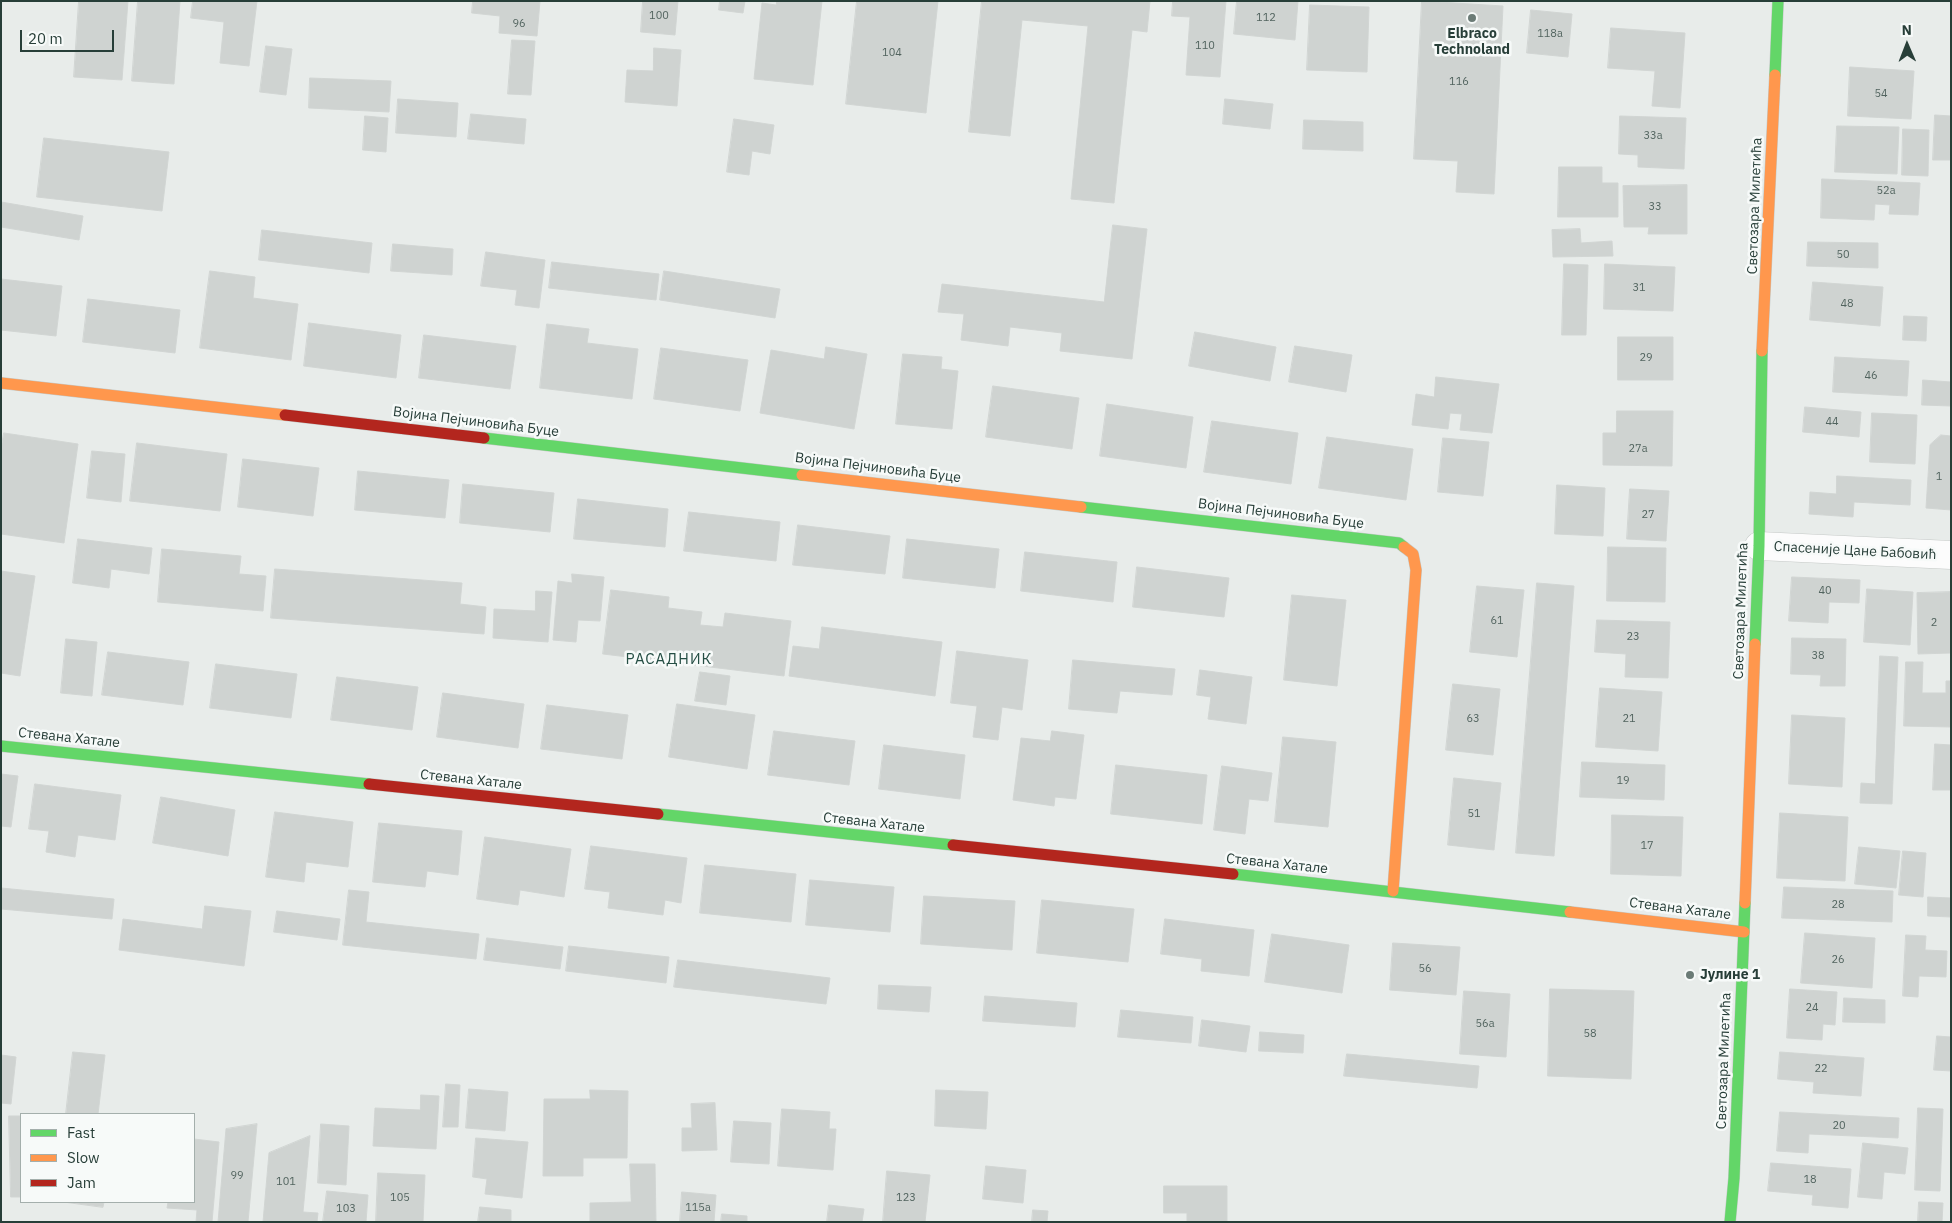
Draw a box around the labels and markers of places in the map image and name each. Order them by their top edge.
marker: Elbraco Technoland [1466,12,1478,24]
place label: Elbraco Technoland [1434,26,1510,58]
place label: Јулине 1 [1700,967,1760,983]
marker: Јулине 1 [1684,969,1696,981]

